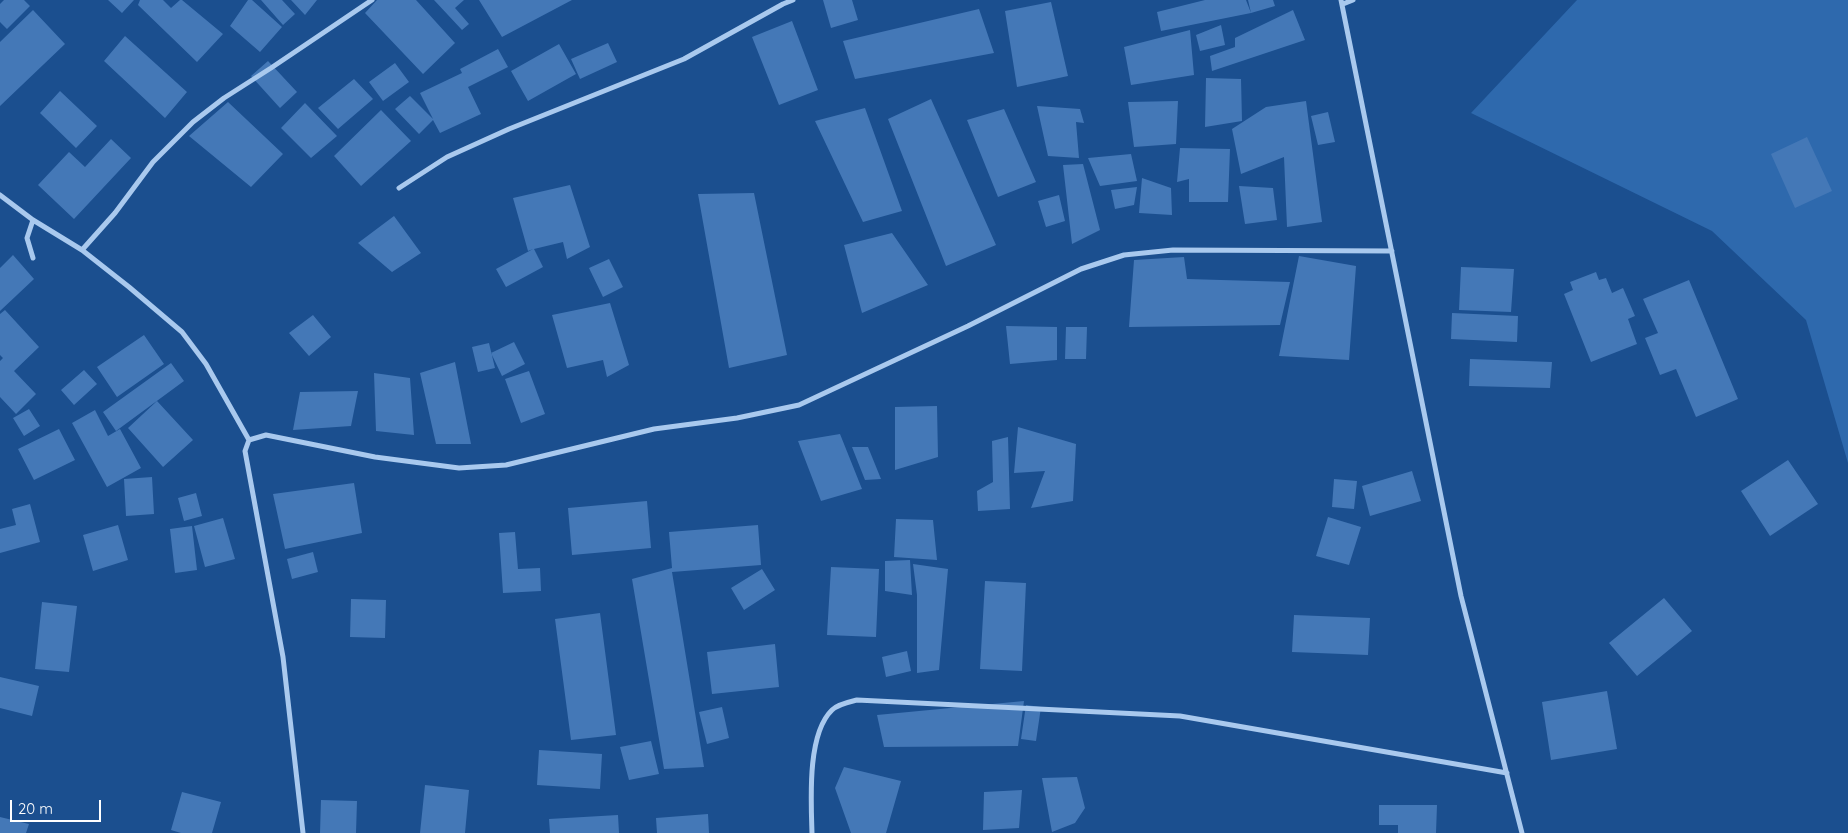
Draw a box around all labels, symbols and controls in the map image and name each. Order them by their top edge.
scale bar [12,790,104,822]
text: 20 m [18,799,53,818]

